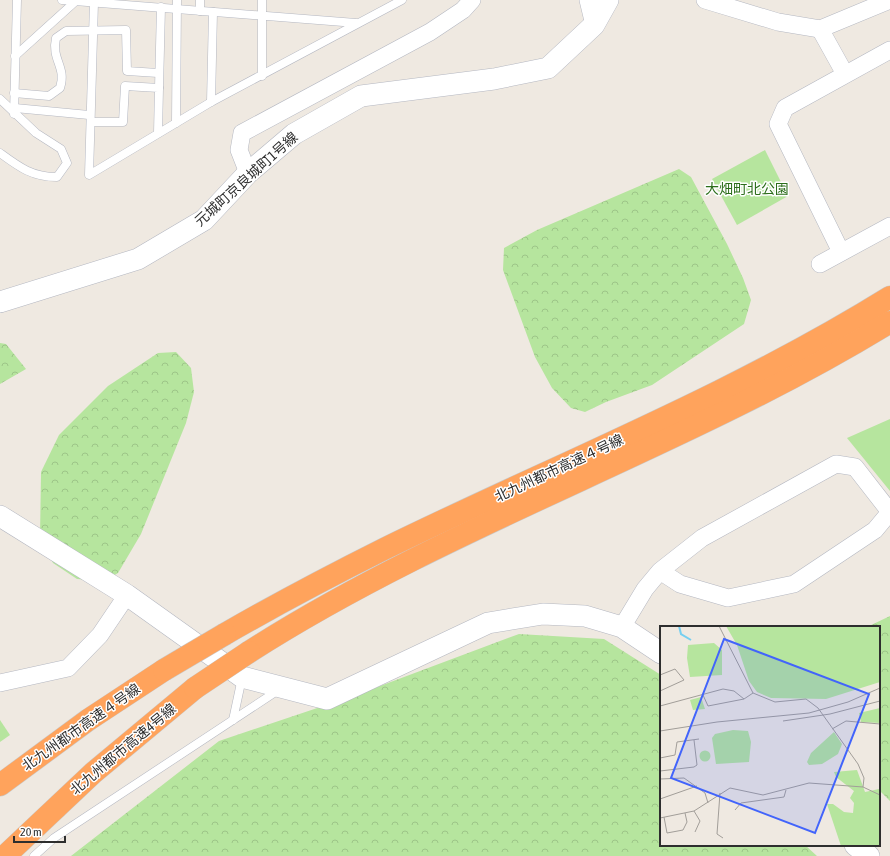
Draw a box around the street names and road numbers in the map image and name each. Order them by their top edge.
street label: 元城町京良城町1号線 [191,129,301,229]
street label: 北九州都市高速４号線 [492,431,626,505]
street label: 北九州都市高速４号線 [19,680,143,774]
street label: 北九州都市高速4号線 [67,700,179,798]

